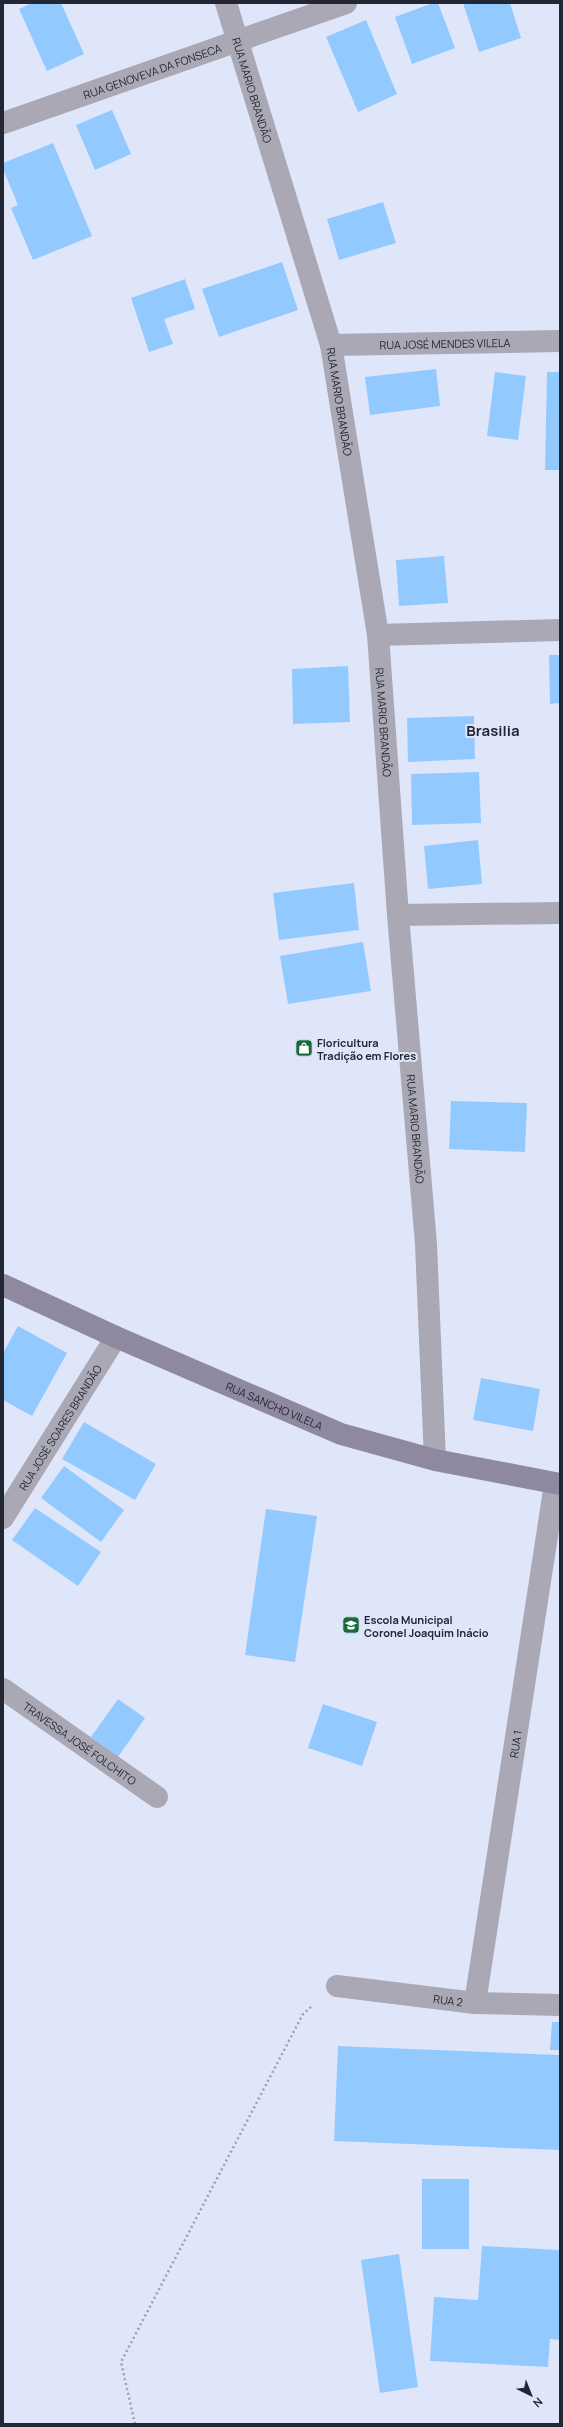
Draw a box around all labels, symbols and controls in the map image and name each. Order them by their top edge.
street label: RUA MARIO BRANDÃO [229,35,276,145]
street label: RUA GENOVEVA DA FONSECA [81,40,223,102]
street label: RUA JOSÉ MENDES VILELA [379,334,511,352]
street label: RUA MARIO BRANDÃO [324,346,356,457]
street label: RUA MARIO BRANDÃO [373,667,396,777]
district label: Brasilia [466,720,520,741]
place label: Floricultura Tradição em Flores [317,1035,416,1063]
shop icon: Floricultura Tradição em Flores [294,1038,314,1058]
street label: RUA MARIO BRANDÃO [404,1074,428,1184]
street label: RUA JOSÉ SOARES BRANDÃO [15,1362,105,1493]
street label: RUA SANCHO VILELA [224,1378,325,1433]
place label: Escola Municipal Coronel Joaquim Inácio [364,1612,489,1640]
school or university icon: Escola Municipal Coronel Joaquim Inácio [341,1615,361,1635]
street label: TRAVESSA JOSÉ FOLCHITO [20,1698,140,1788]
street label: RUA 1 [505,1729,524,1759]
street label: RUA 2 [432,1990,464,2009]
north arrow [511,2375,551,2415]
text: N [530,2394,546,2411]

